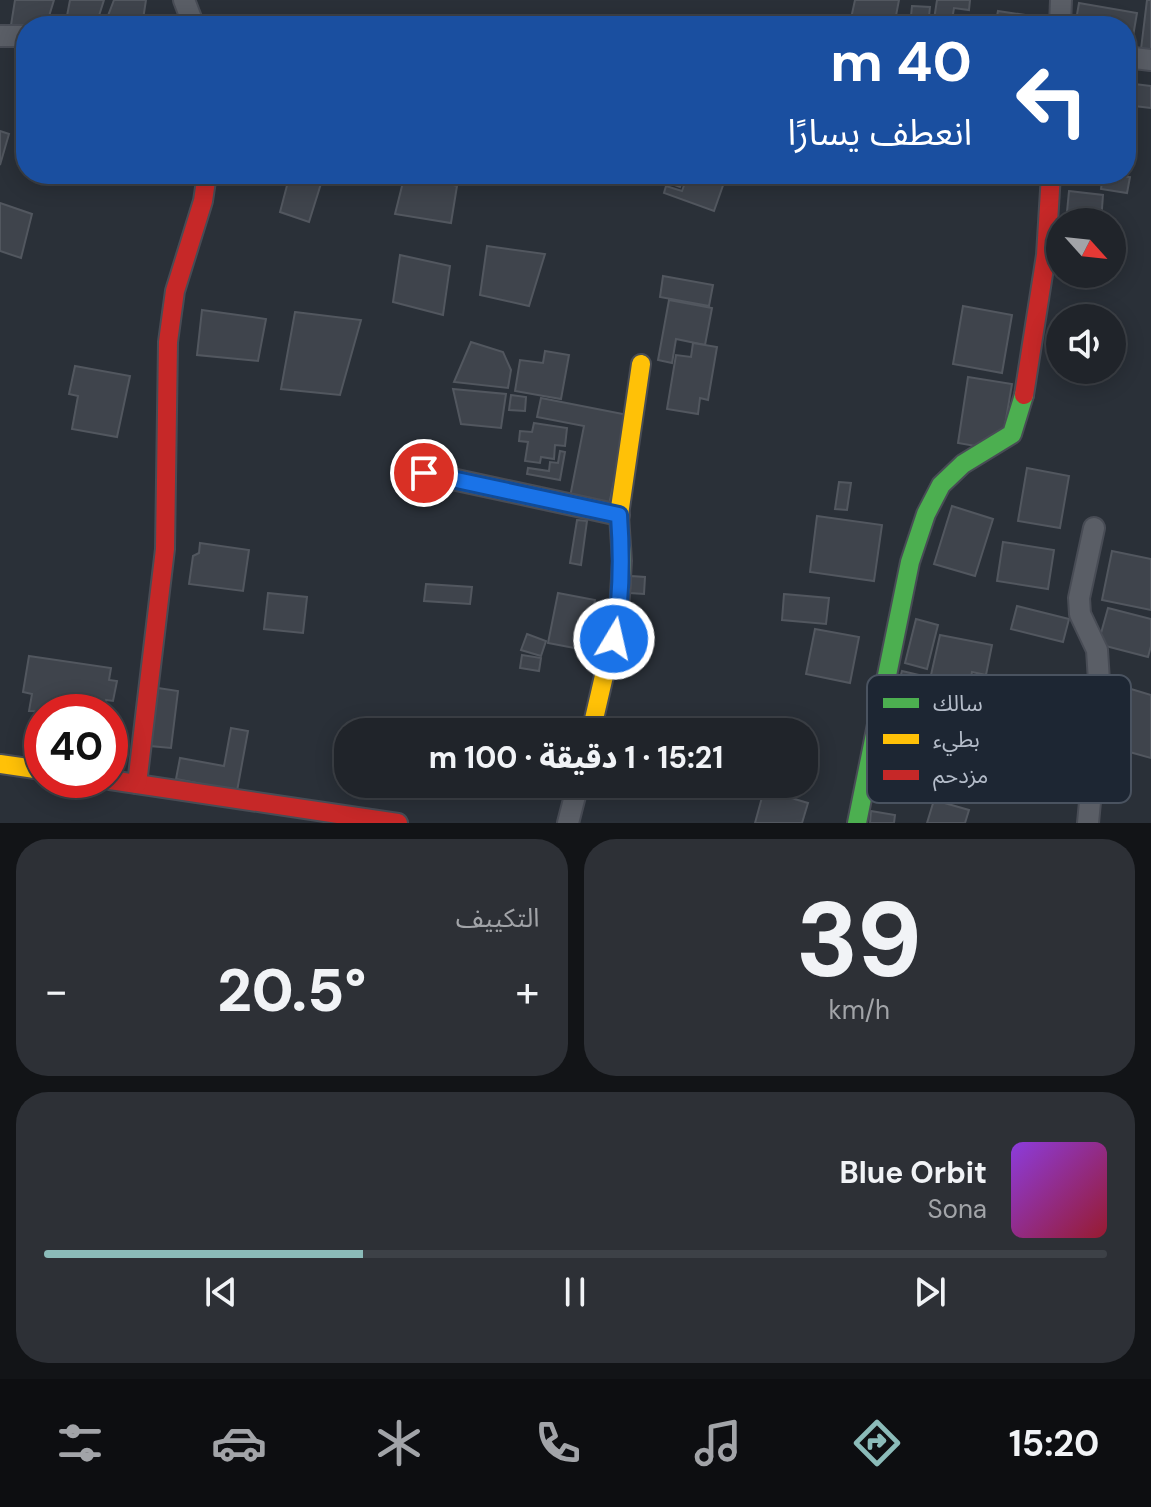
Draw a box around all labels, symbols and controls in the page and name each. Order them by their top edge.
text: 40 m [830,25,972,98]
icon: left [1000,48,1104,152]
text: انعطف يسارًا [788,109,972,156]
north arrow [1046,208,1126,288]
map controls [1046,208,1126,384]
button: sound [1046,304,1126,384]
pin [390,439,458,507]
icon: arrive [402,451,446,495]
position arrow [572,597,656,681]
legend [867,675,1131,803]
text: سالك [933,689,983,718]
speed limit sign: 40 [24,694,128,798]
text: بطيء [933,725,980,756]
text: 15:21 · 1 دقيقة · 100 m [429,738,723,777]
text: مزدحم [933,761,988,792]
text: 39 [796,873,922,1008]
text: التكييف [456,901,540,935]
text: 20.5° [217,951,366,1030]
text: − [44,962,68,1020]
text: + [515,962,540,1020]
text: km/h [829,993,890,1027]
text: Blue Orbit [840,1153,987,1192]
text: Sona [927,1192,987,1226]
icon: previous [199,1270,243,1314]
icon: pause [553,1270,597,1314]
icon: next [908,1270,952,1314]
icon: filters [52,1415,108,1471]
icon: car [211,1415,267,1471]
icon: climate [371,1415,427,1471]
icon: phone [530,1415,586,1471]
icon: music [690,1415,746,1471]
icon: directions [849,1415,905,1471]
text: 15:20 [1009,1420,1099,1467]

